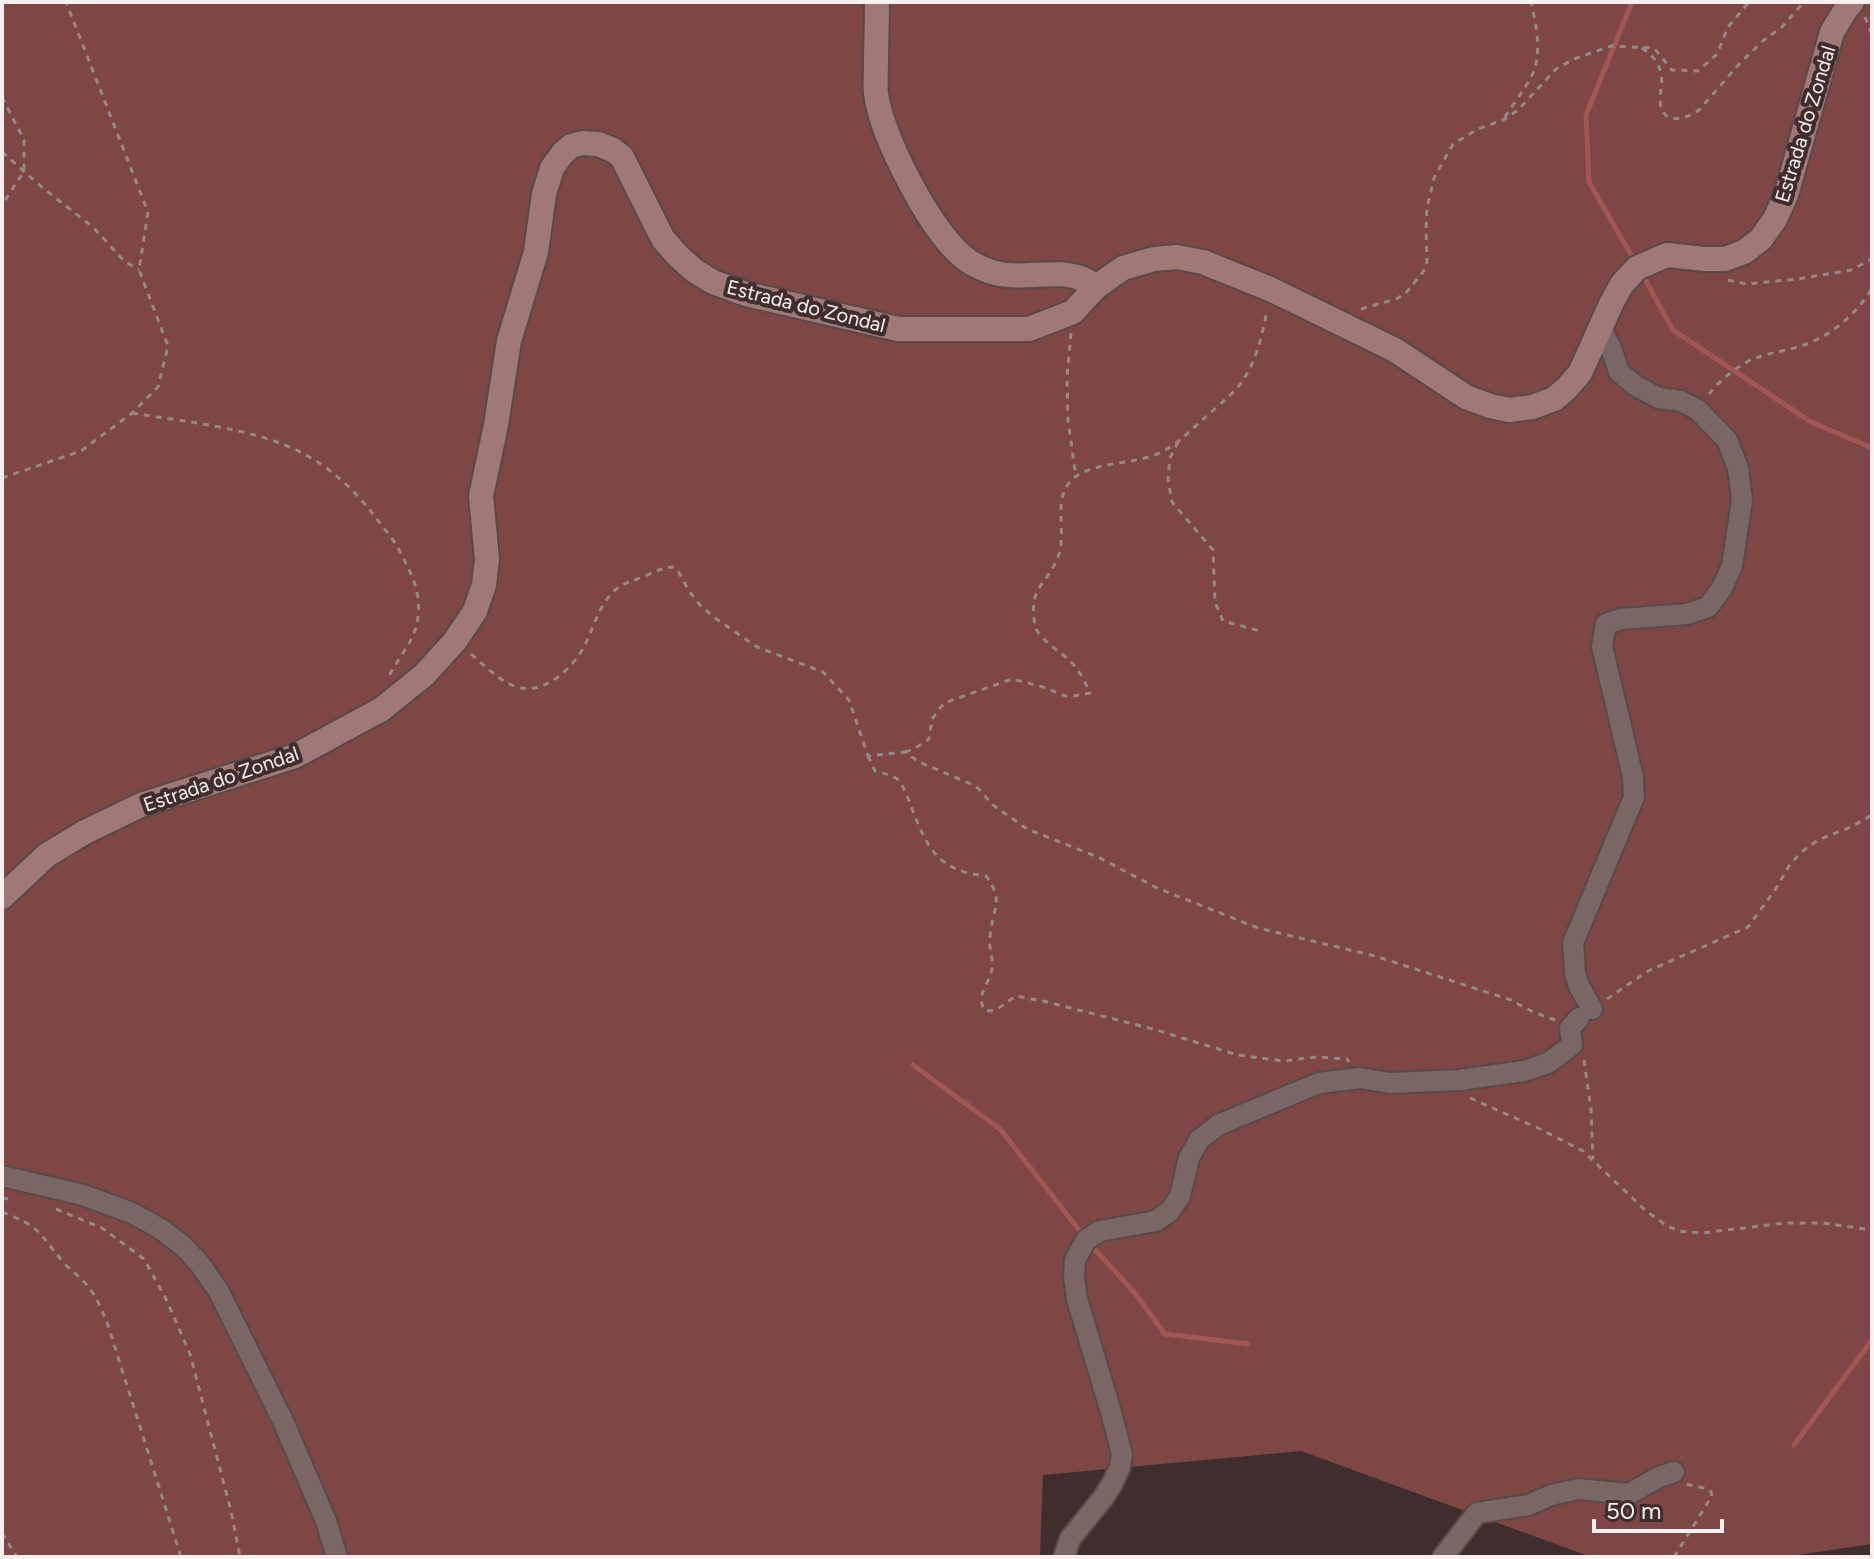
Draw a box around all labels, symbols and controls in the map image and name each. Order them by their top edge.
street label: Estrada do Zondal [1770,43,1840,205]
street label: Estrada do Zondal [724,275,888,337]
street label: Estrada do Zondal [140,741,302,817]
scale bar [1594,1483,1722,1533]
text: 50 m [1606,1496,1662,1525]

